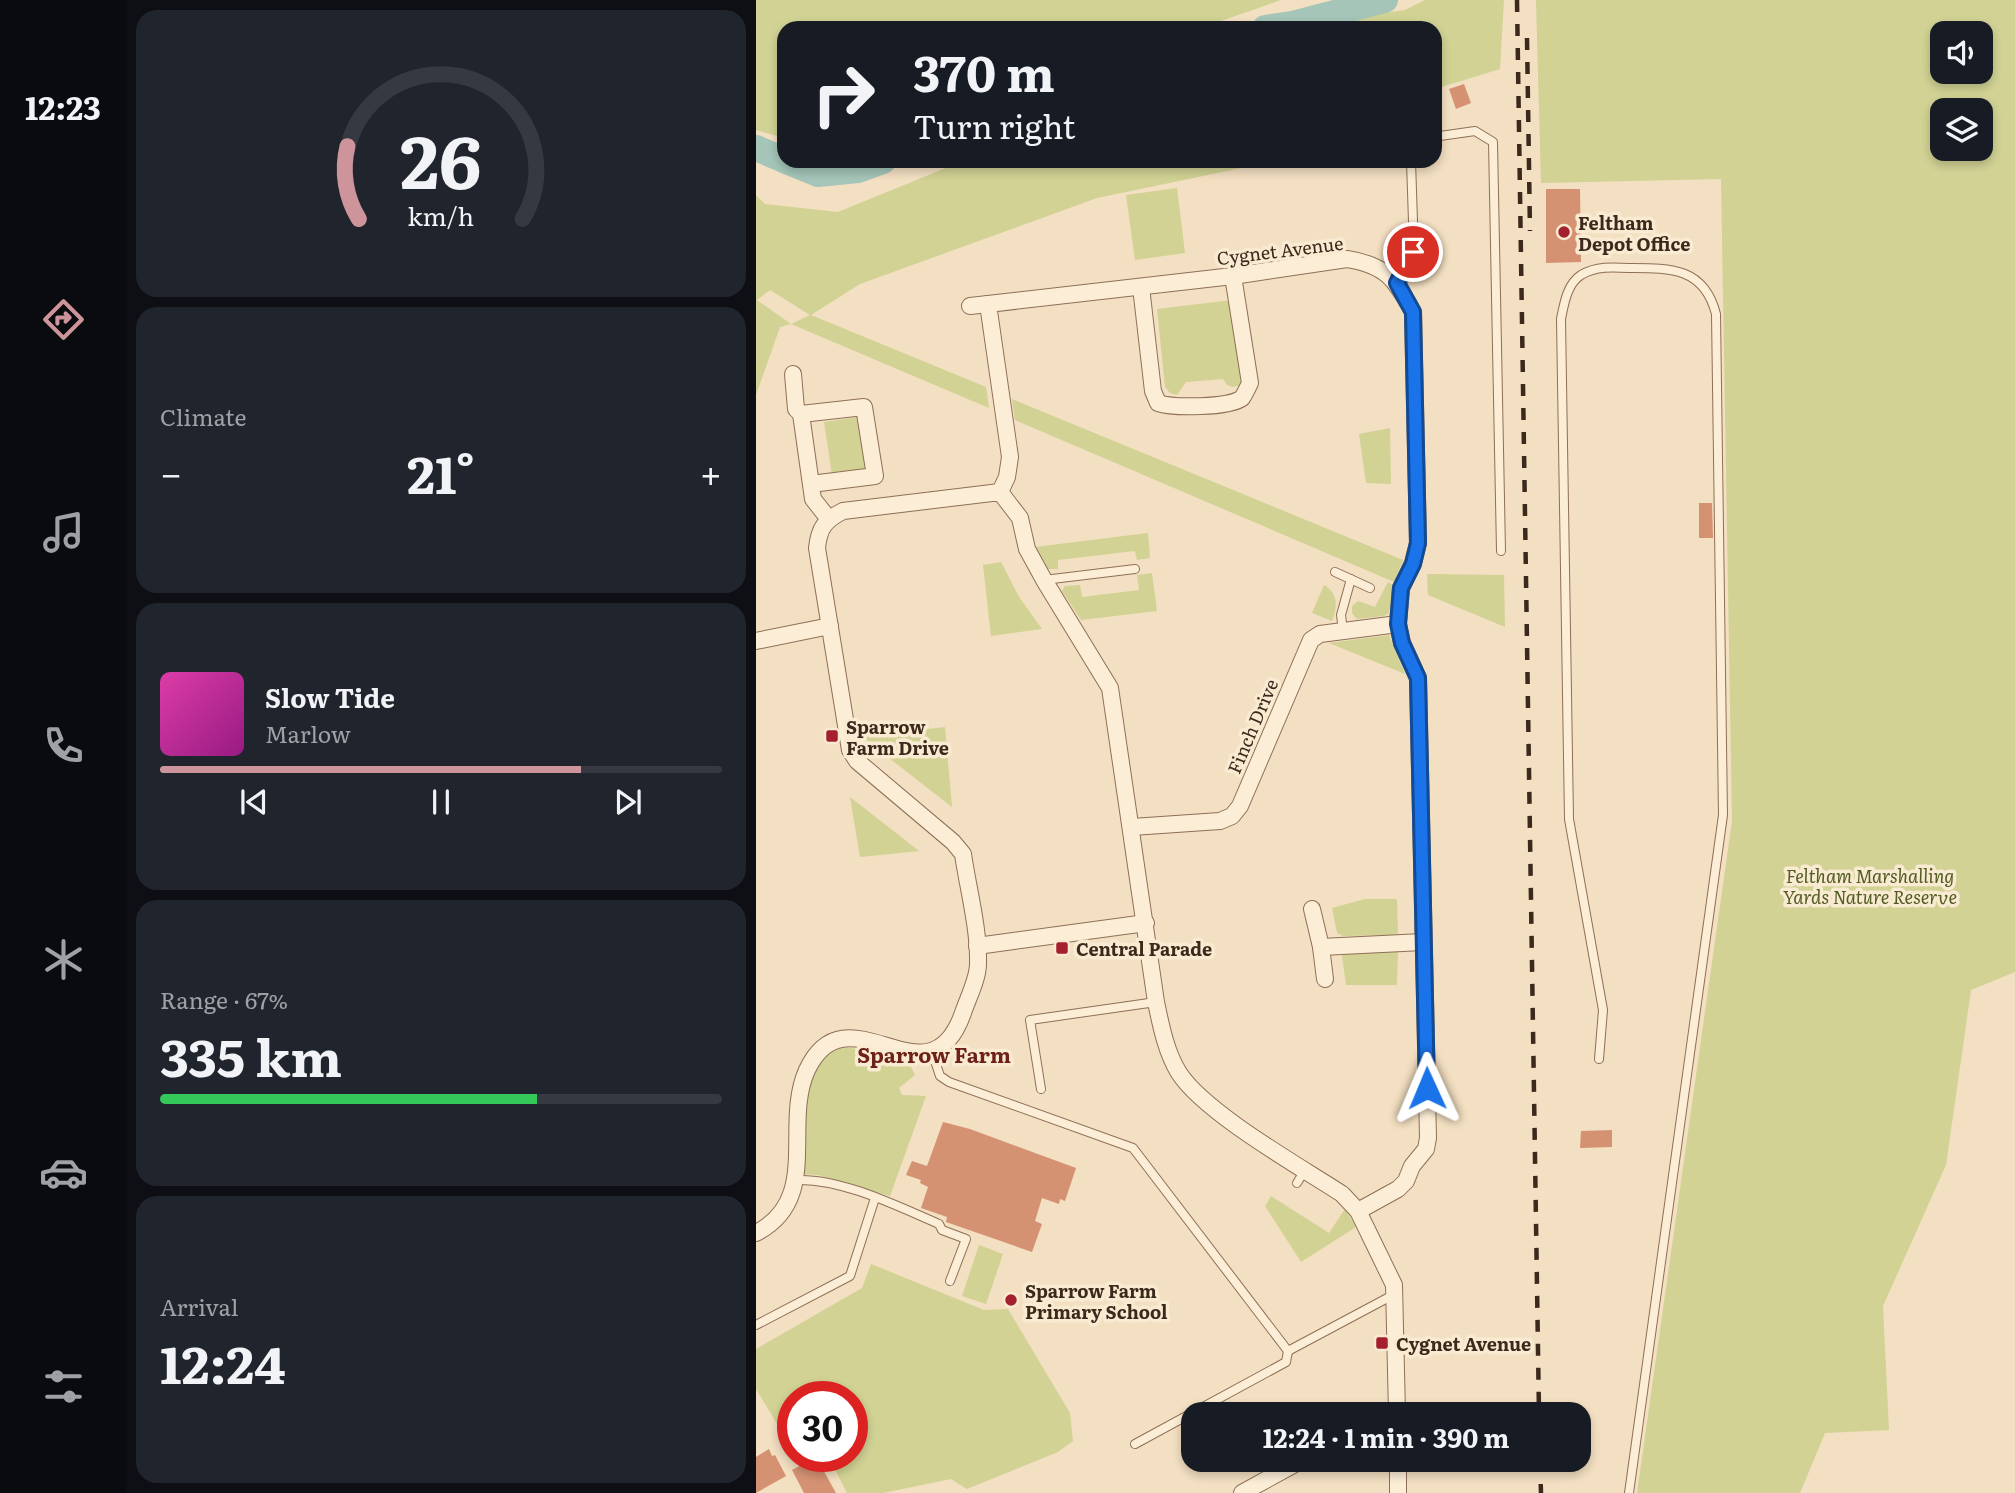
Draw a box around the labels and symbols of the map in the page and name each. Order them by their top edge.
place label: Feltham Depot Office [1578,209,1690,257]
pin [1383,222,1443,282]
marker: Feltham Depot Office [1556,224,1572,240]
street label: Cygnet Avenue [1215,229,1345,271]
street label: Finch Drive [1220,674,1284,778]
place label: Sparrow Farm Drive [846,713,949,761]
marker: Sparrow Farm Drive [824,728,840,744]
park label: Feltham Marshalling Yards Nature Reserve [1783,862,1957,910]
place label: Central Parade [1076,935,1212,962]
marker: Central Parade [1054,940,1070,956]
district label: Sparrow Farm [857,1038,1011,1069]
position arrow [1390,1051,1464,1125]
place label: Sparrow Farm Primary School [1025,1277,1168,1325]
marker: Sparrow Farm Primary School [1003,1292,1019,1308]
place label: Cygnet Avenue [1396,1330,1531,1357]
marker: Cygnet Avenue [1374,1335,1390,1351]
speed limit sign: 30 [777,1381,868,1472]

